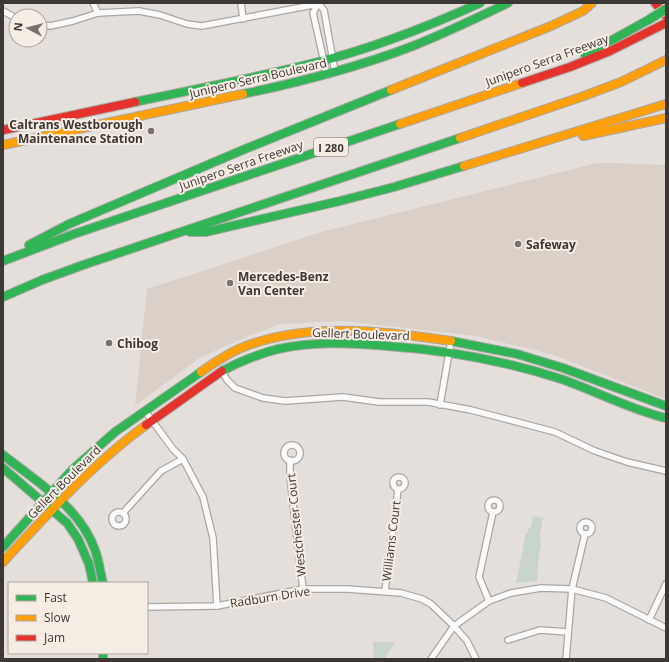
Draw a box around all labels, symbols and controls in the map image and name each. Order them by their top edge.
north arrow [8,8,48,48]
text: N [10,21,26,32]
street label: Junipero Serra Freeway [482,29,612,91]
street label: Junipero Serra Boulevard [187,54,328,102]
place label: Caltrans Westborough Maintenance Station [9,116,143,147]
marker: Caltrans Westborough Maintenance Station [146,126,156,136]
street label: Junipero Serra Freeway [176,136,306,194]
road number: I 280 [314,138,348,156]
place label: Safeway [526,236,576,253]
marker: Safeway [513,239,523,249]
place label: Mercedes-Benz Van Center [238,268,329,299]
marker: Mercedes-Benz Van Center [225,278,235,288]
street label: Gellert Boulevard [312,324,410,344]
place label: Chibog [117,335,158,352]
marker: Chibog [104,338,114,348]
street label: Gellert Boulevard [23,441,105,523]
street label: Westchester Court [282,473,310,577]
street label: Williams Court [378,500,404,582]
legend [8,582,148,654]
street label: Radburn Drive [229,582,312,612]
text: Fast [44,589,67,606]
text: Slow [44,609,71,626]
text: Jam [43,629,65,646]

